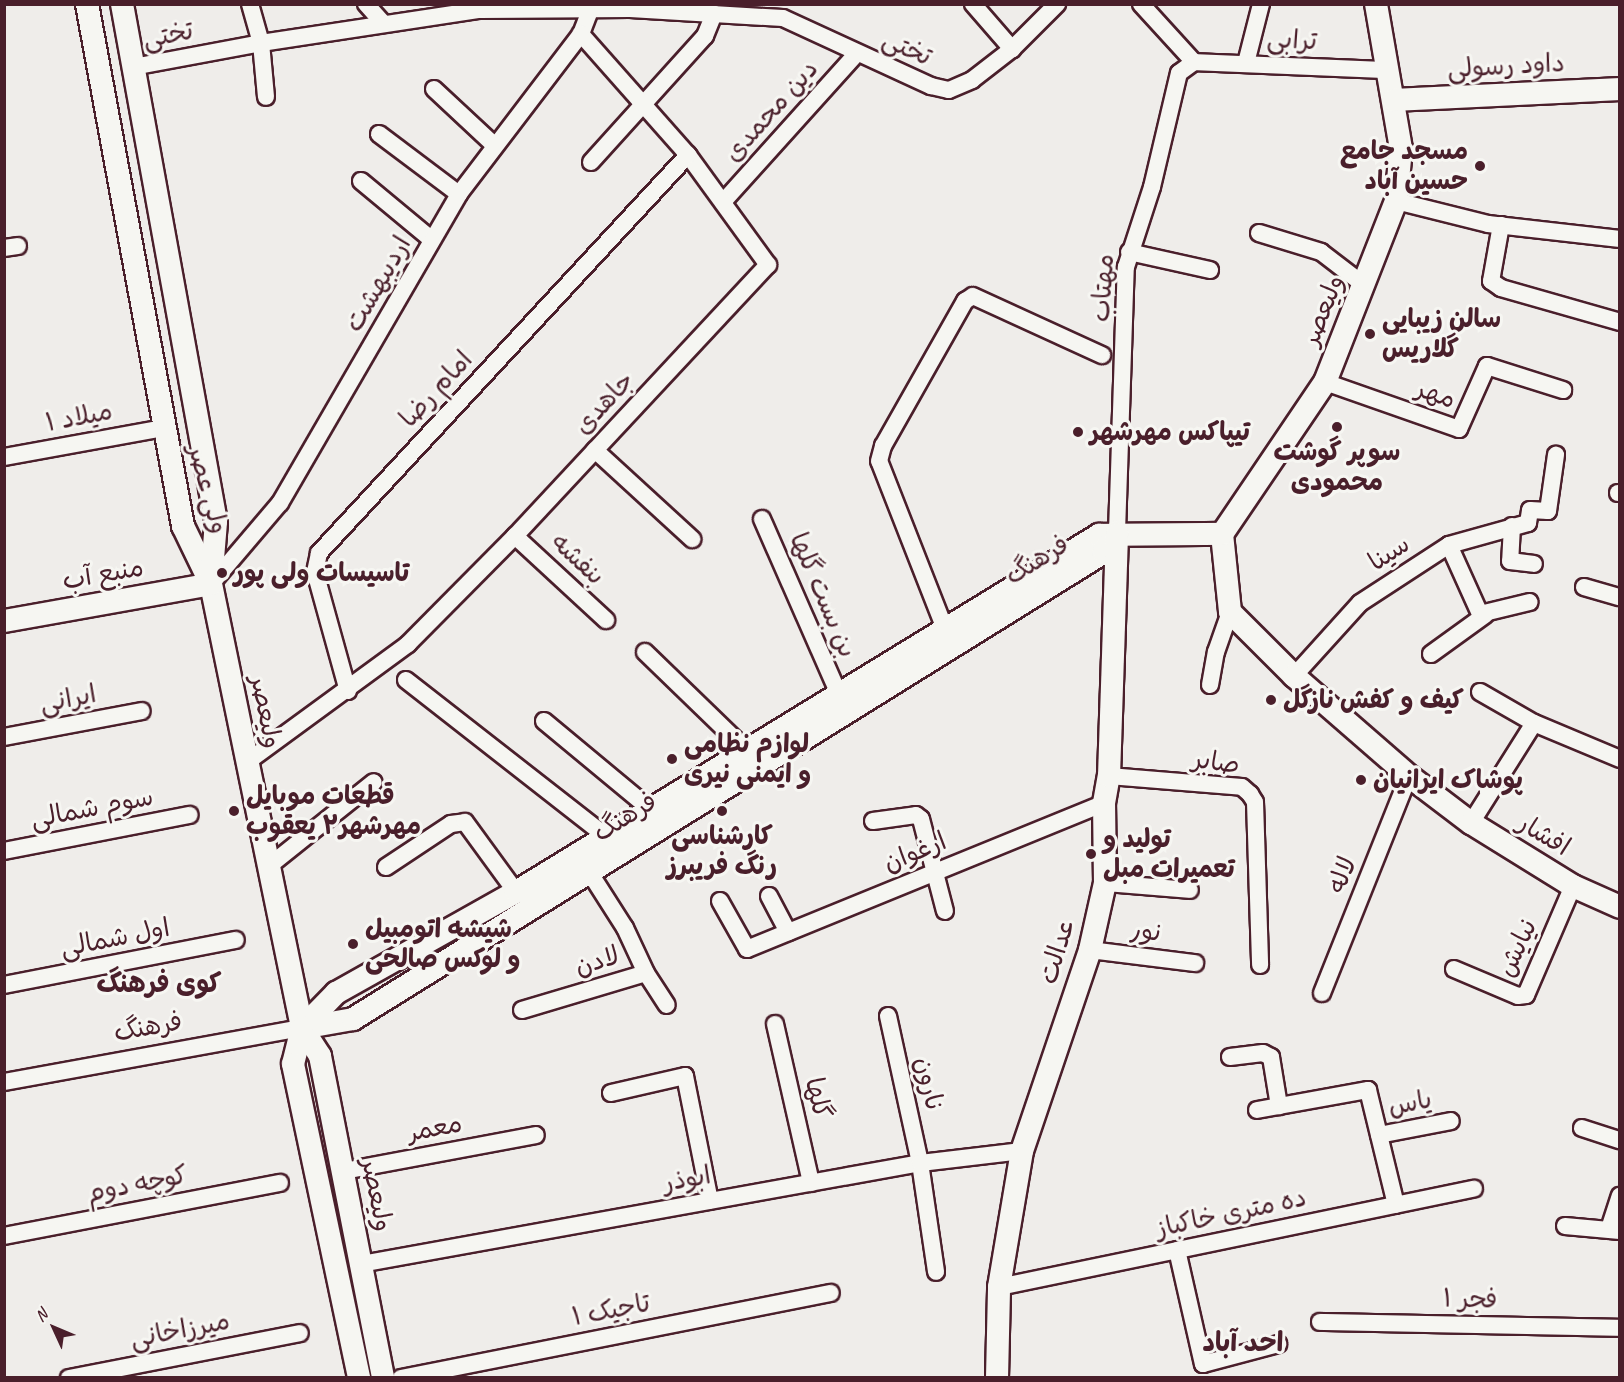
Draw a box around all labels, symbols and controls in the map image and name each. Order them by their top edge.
street label: تختی [140,15,196,55]
street label: تختی [878,23,936,73]
street label: ترابی [1266,23,1318,57]
street label: داود رسولی [1447,47,1565,85]
street label: دین محمدی [717,54,825,168]
place label: مسجد جامع حسین آباد [1340,135,1468,196]
marker: مسجد جامع حسین آباد [1473,159,1487,173]
street label: اردیبهشت [338,231,418,337]
street label: مهتاب [1085,253,1121,323]
street label: ولیعصر [1295,270,1351,350]
place label: سالن زیبایی گلاریس [1382,303,1501,364]
marker: سالن زیبایی گلاریس [1363,327,1377,341]
street label: امام رضا [393,344,479,434]
street label: جاهدی [567,365,641,441]
street label: مهر [1412,373,1460,415]
street label: میلاد ۱ [43,395,115,439]
place label: تیپاکس مهرشهر [1090,416,1250,448]
marker: سوپر گوشت محمودی [1330,420,1344,434]
marker: تیپاکس مهرشهر [1071,425,1085,439]
place label: سوپر گوشت محمودی [1274,436,1400,497]
street label: ولی عصر [181,441,235,537]
street label: بنفشه [545,526,611,592]
street label: بن بست گلها [783,528,863,662]
street label: فرهنگ [999,528,1075,592]
street label: سینا [1363,528,1415,578]
street label: منبع آب [60,552,146,596]
place label: تاسیسات ولی پور [234,557,409,589]
marker: تاسیسات ولی پور [215,566,229,580]
street label: ولیعصر [244,673,288,751]
street label: ایرانی [37,678,99,720]
place label: کیف و کفش نازگل [1283,684,1464,716]
marker: کیف و کفش نازگل [1264,693,1278,707]
place label: لوازم نظامی و ایمنی نیری [684,728,811,790]
street label: صابر [1190,743,1242,781]
marker: لوازم نظامی و ایمنی نیری [665,752,679,766]
place label: پوشاک ایرانیان [1373,764,1523,796]
marker: پوشاک ایرانیان [1354,773,1368,787]
place label: قطعات موبایل مهرشهر۲ یعقوب [246,780,421,842]
street label: سوم شمالی [28,781,156,835]
street label: فرهنگ [587,785,663,849]
marker: قطعات موبایل مهرشهر۲ یعقوب [227,804,241,818]
marker: کارشناسی رنگ فریبرز [715,804,729,818]
street label: افشار [1512,807,1576,863]
place label: کارشناسی رنگ فریبرز [667,820,777,882]
place label: تولید و تعمیرات مبل [1103,823,1235,885]
street label: ارغوان [879,825,951,879]
marker: تولید و تعمیرات مبل [1084,847,1098,861]
street label: لاله [1321,852,1363,898]
street label: اول شمالی [58,912,172,964]
place label: شیشه اتومبیل و لوکس صالحی [365,913,521,975]
street label: عدالت [1032,914,1082,988]
street label: نور [1129,914,1163,948]
street label: نیایش [1490,914,1544,982]
marker: شیشه اتومبیل و لوکس صالحی [346,937,360,951]
street label: لادن [571,940,623,982]
district label: کوی فرهنگ [97,968,221,1000]
street label: فرهنگ [111,1006,185,1048]
street label: نارون [908,1054,950,1114]
street label: گلها [798,1074,838,1122]
street label: یاس [1385,1083,1435,1123]
street label: معمر [405,1108,465,1148]
street label: ولیعصر [355,1156,399,1234]
street label: کوچه دوم [84,1159,190,1209]
street label: ابوذر [661,1159,713,1199]
street label: ده متری خاکباز [1153,1182,1309,1244]
street label: فجر ۱ [1443,1283,1497,1315]
street label: تاجیک ۱ [569,1287,653,1333]
north arrow [24,1298,84,1358]
text: N [30,1305,52,1326]
street label: میرزاخانی [128,1305,232,1355]
district label: احد آباد [1203,1327,1283,1359]

